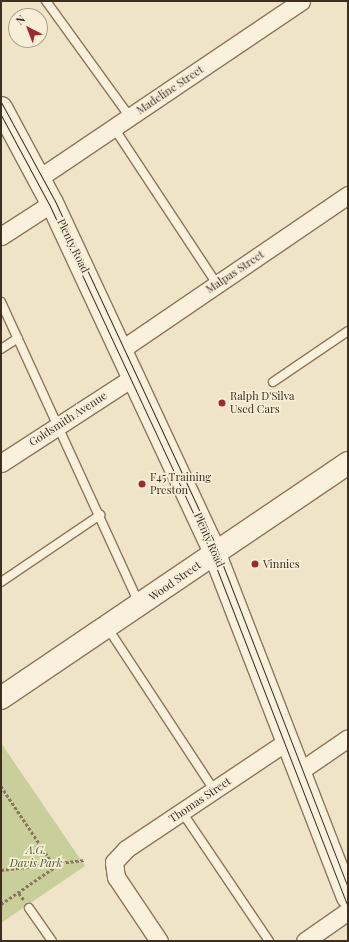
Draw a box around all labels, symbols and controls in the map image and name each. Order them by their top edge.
north arrow [8,8,48,48]
text: N [12,11,28,28]
street label: Madeline Street [134,63,206,117]
street label: Plenty Road [54,217,92,275]
street label: Malpas Street [203,248,267,296]
street label: Goldsmith Avenue [27,389,109,449]
place label: Ralph D'Silva Used Cars [230,390,294,416]
marker: Ralph D'Silva Used Cars [217,398,227,408]
place label: F45 Training Preston [150,471,211,497]
marker: F45 Training Preston [137,479,147,489]
street label: Plenty Road [191,510,227,570]
place label: Vinnies [263,557,300,571]
street label: Wood Street [147,558,203,604]
marker: Vinnies [250,559,260,569]
street label: Thomas Street [167,774,233,826]
park label: A.G. Davis Park [10,844,62,870]

